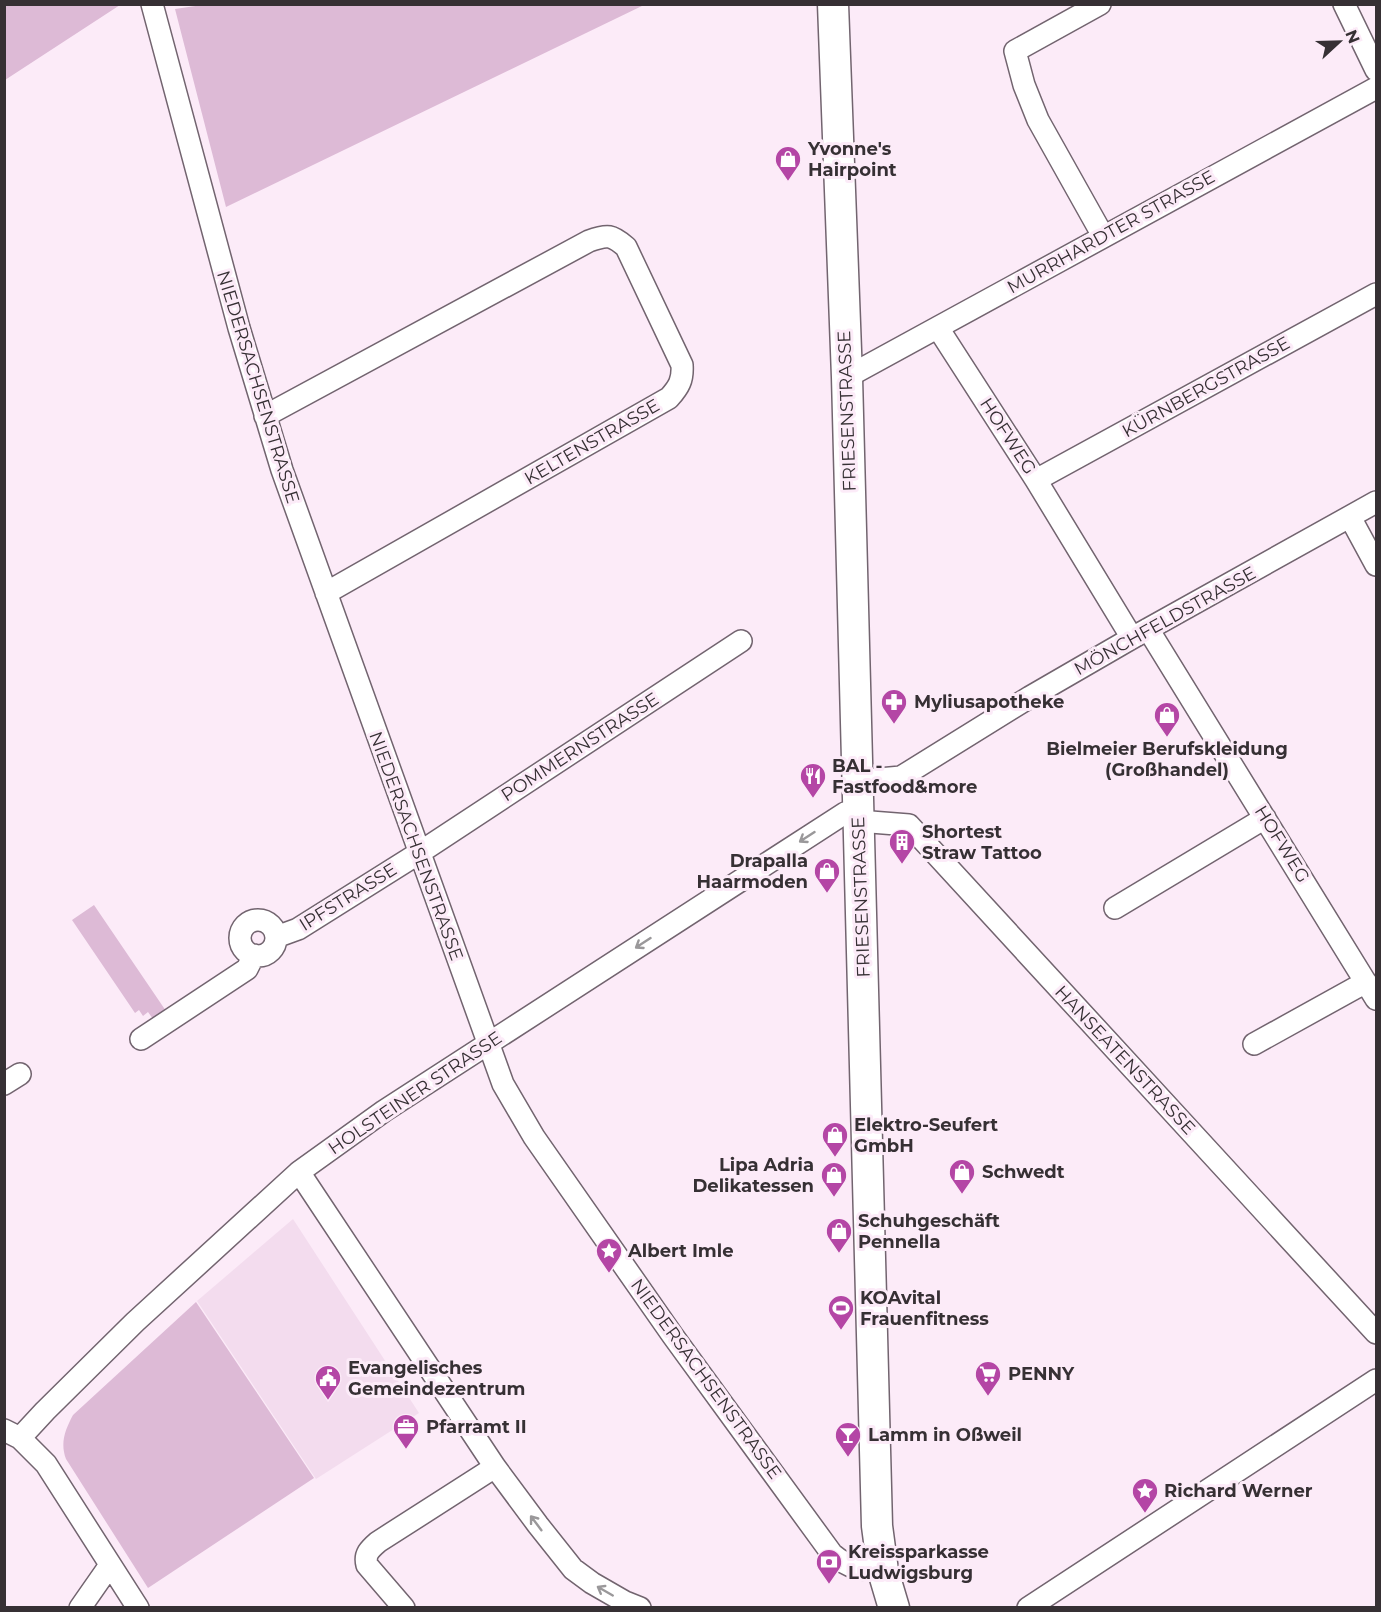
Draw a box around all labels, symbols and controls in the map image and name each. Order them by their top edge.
north arrow [1309,12,1369,72]
text: N [1341,27,1364,46]
place label: Yvonne's Hairpoint [807,138,897,181]
shop icon: Yvonne's Hairpoint [773,144,803,182]
street label: MURRHARDTER STRASSE [1003,166,1219,298]
street label: NIEDERSACHSENSTRASSE [212,268,304,506]
street label: FRIESENSTRASSE [833,330,861,492]
street label: KÜRNBERGSTRASSE [1118,332,1294,442]
street label: KELTENSTRASSE [521,394,663,490]
street label: HOFWEG [975,394,1041,478]
street label: MÖNCHFELDSTRASSE [1070,562,1260,680]
pharmacy icon: Myliusapotheke [879,687,909,725]
street label: POMMERNSTRASSE [497,688,663,806]
place label: Myliusapotheke [914,691,1064,713]
shop icon: Bielmeier Berufskleidung (Großhandel) [1152,700,1182,738]
street label: NIEDERSACHSENSTRASSE [364,728,468,964]
place label: Bielmeier Berufskleidung (Großhandel) [1046,738,1288,781]
place label: BAL - Fastfood&more [832,755,977,798]
restaurant icon: BAL - Fastfood&more [798,761,828,799]
street label: HOFWEG [1250,801,1314,887]
street label: FRIESENSTRASSE [847,816,875,978]
place label: Shortest Straw Tattoo [922,821,1042,864]
building icon: Shortest Straw Tattoo [887,827,917,865]
one-way arrow [799,832,816,844]
place label: Drapalla Haarmoden [697,850,808,893]
shop icon: Drapalla Haarmoden [812,856,842,894]
street label: IPFSTRASSE [295,858,401,936]
one-way arrow [635,938,652,950]
street label: HANSEATENSTRASSE [1050,981,1200,1139]
street label: HOLSTEINER STRASSE [324,1027,506,1159]
place label: Elektro-Seufert GmbH [854,1114,998,1157]
shop icon: Elektro-Seufert GmbH [820,1120,850,1158]
place label: Lipa Adria Delikatessen [692,1154,814,1197]
shop icon: Schwedt [947,1157,977,1195]
shop icon: Lipa Adria Delikatessen [819,1160,849,1198]
place label: Schwedt [982,1161,1065,1183]
place label: Schuhgeschäft Pennella [858,1210,1000,1253]
shop icon: Schuhgeschäft Pennella [824,1216,854,1254]
place icon: Albert Imle [594,1236,624,1274]
place label: Albert Imle [627,1240,734,1262]
street label: NIEDERSACHSENSTRASSE [626,1275,786,1483]
place label: KOAvital Frauenfitness [860,1287,989,1330]
sports icon: KOAvital Frauenfitness [826,1293,856,1331]
place label: Evangelisches Gemeindezentrum [348,1357,525,1400]
supermarket icon: PENNY [973,1359,1003,1397]
public building icon: Evangelisches Gemeindezentrum [313,1363,343,1401]
place label: PENNY [1008,1363,1075,1385]
office icon: Pfarramt II [391,1412,421,1450]
place label: Pfarramt II [426,1416,527,1438]
bar icon: Lamm in Oßweil [833,1420,863,1458]
place label: Lamm in Oßweil [868,1424,1022,1446]
place icon: Richard Werner [1130,1476,1160,1514]
place label: Richard Werner [1164,1480,1313,1502]
one-way arrow [530,1515,543,1531]
place label: Kreissparkasse Ludwigsburg [848,1541,989,1584]
bank icon: Kreissparkasse Ludwigsburg [814,1547,844,1585]
one-way arrow [597,1584,614,1596]

